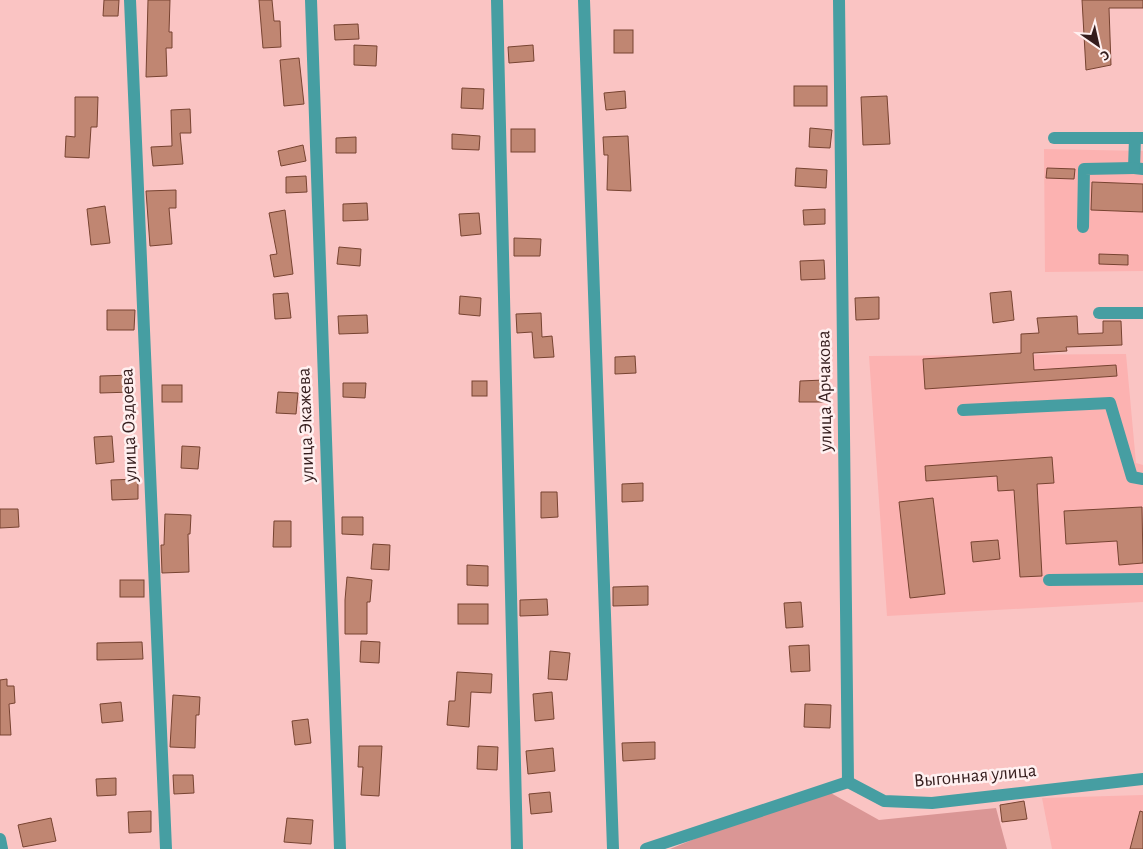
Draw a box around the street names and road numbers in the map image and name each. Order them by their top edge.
street label: улица Арчакова [814,330,836,453]
street label: улица Экажева [294,367,318,484]
street label: улица Оздоева [118,368,141,483]
street label: Выгонная улица [913,761,1037,791]

